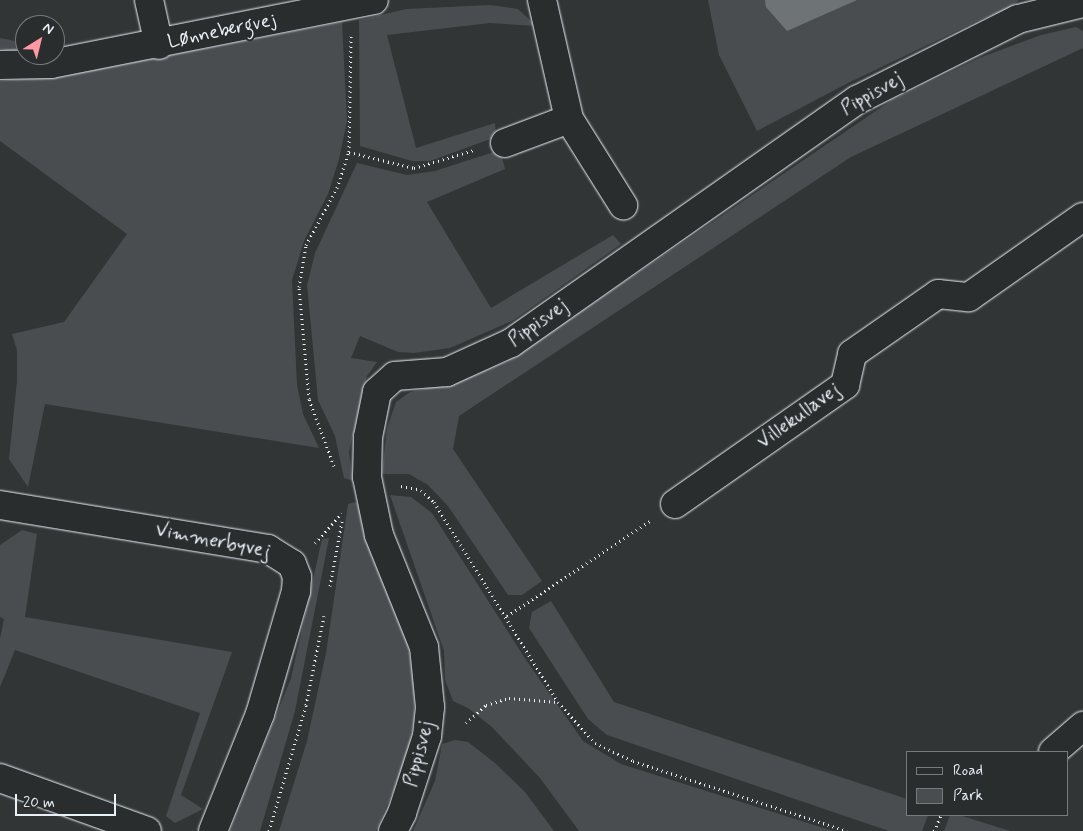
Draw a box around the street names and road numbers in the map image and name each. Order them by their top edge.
street label: Lønnebergvej [166,8,278,54]
street label: Pippisvej [837,68,907,120]
street label: Pippisvej [504,294,572,352]
street label: Villekullavej [753,378,845,454]
street label: Vimmerbyvej [154,519,272,563]
street label: Pippisvej [399,719,439,789]

